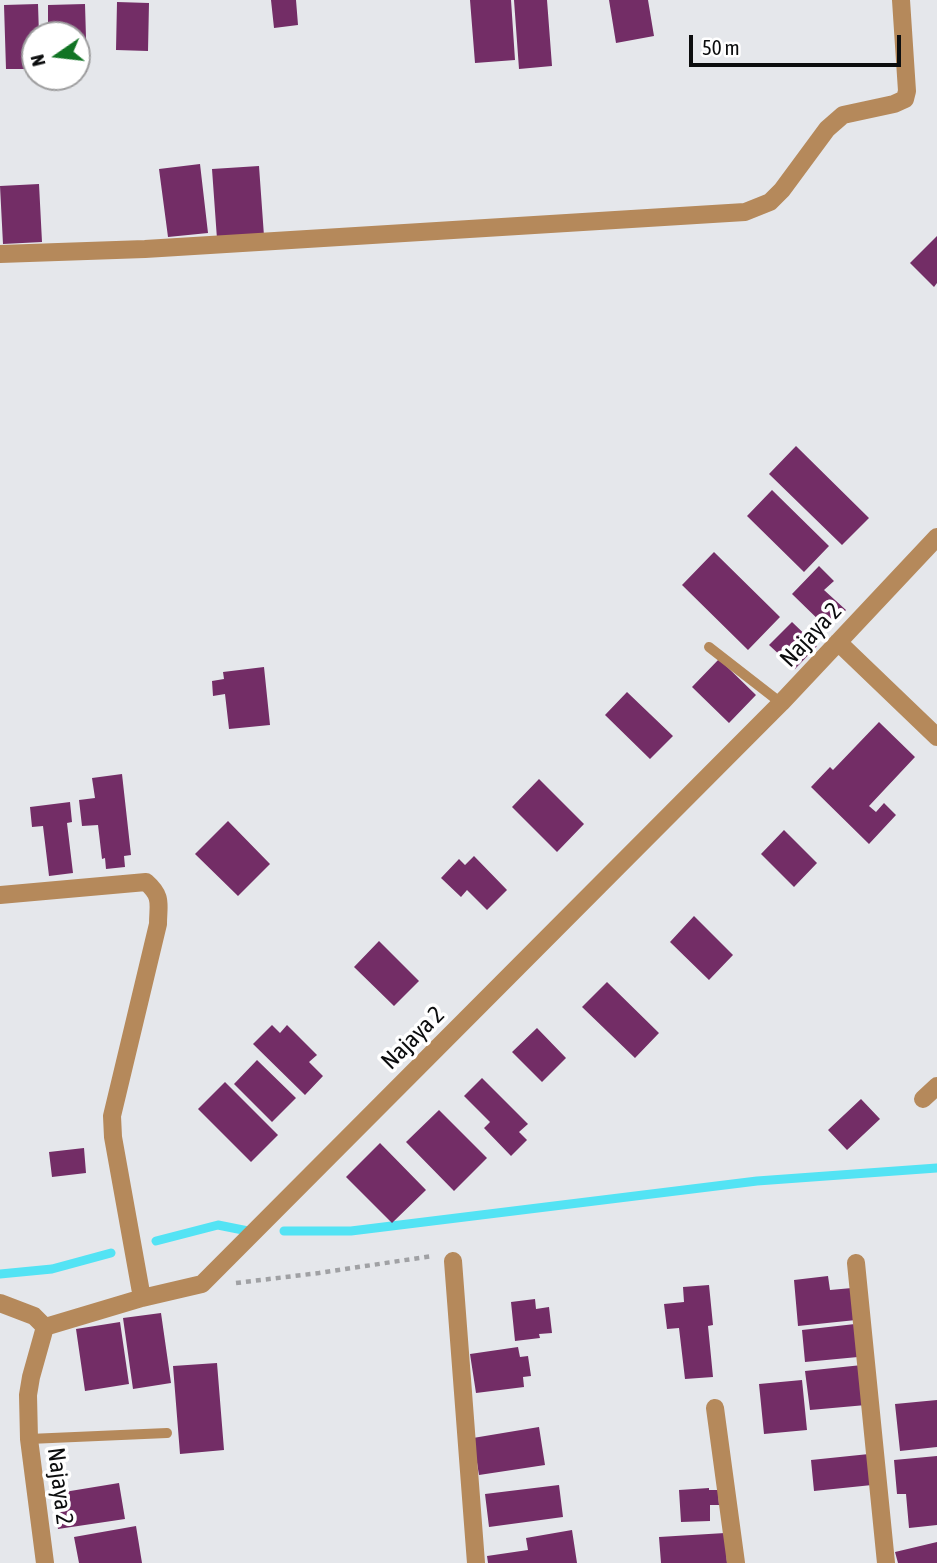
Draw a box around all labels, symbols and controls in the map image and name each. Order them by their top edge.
north arrow [21,21,91,91]
scale bar [692,21,904,65]
text: 50 m [702,35,740,59]
text: N [26,52,50,69]
street label: Najaya 2 [774,597,848,673]
street label: Najaya 2 [375,1000,451,1076]
street label: Najaya 2 [41,1446,79,1526]

